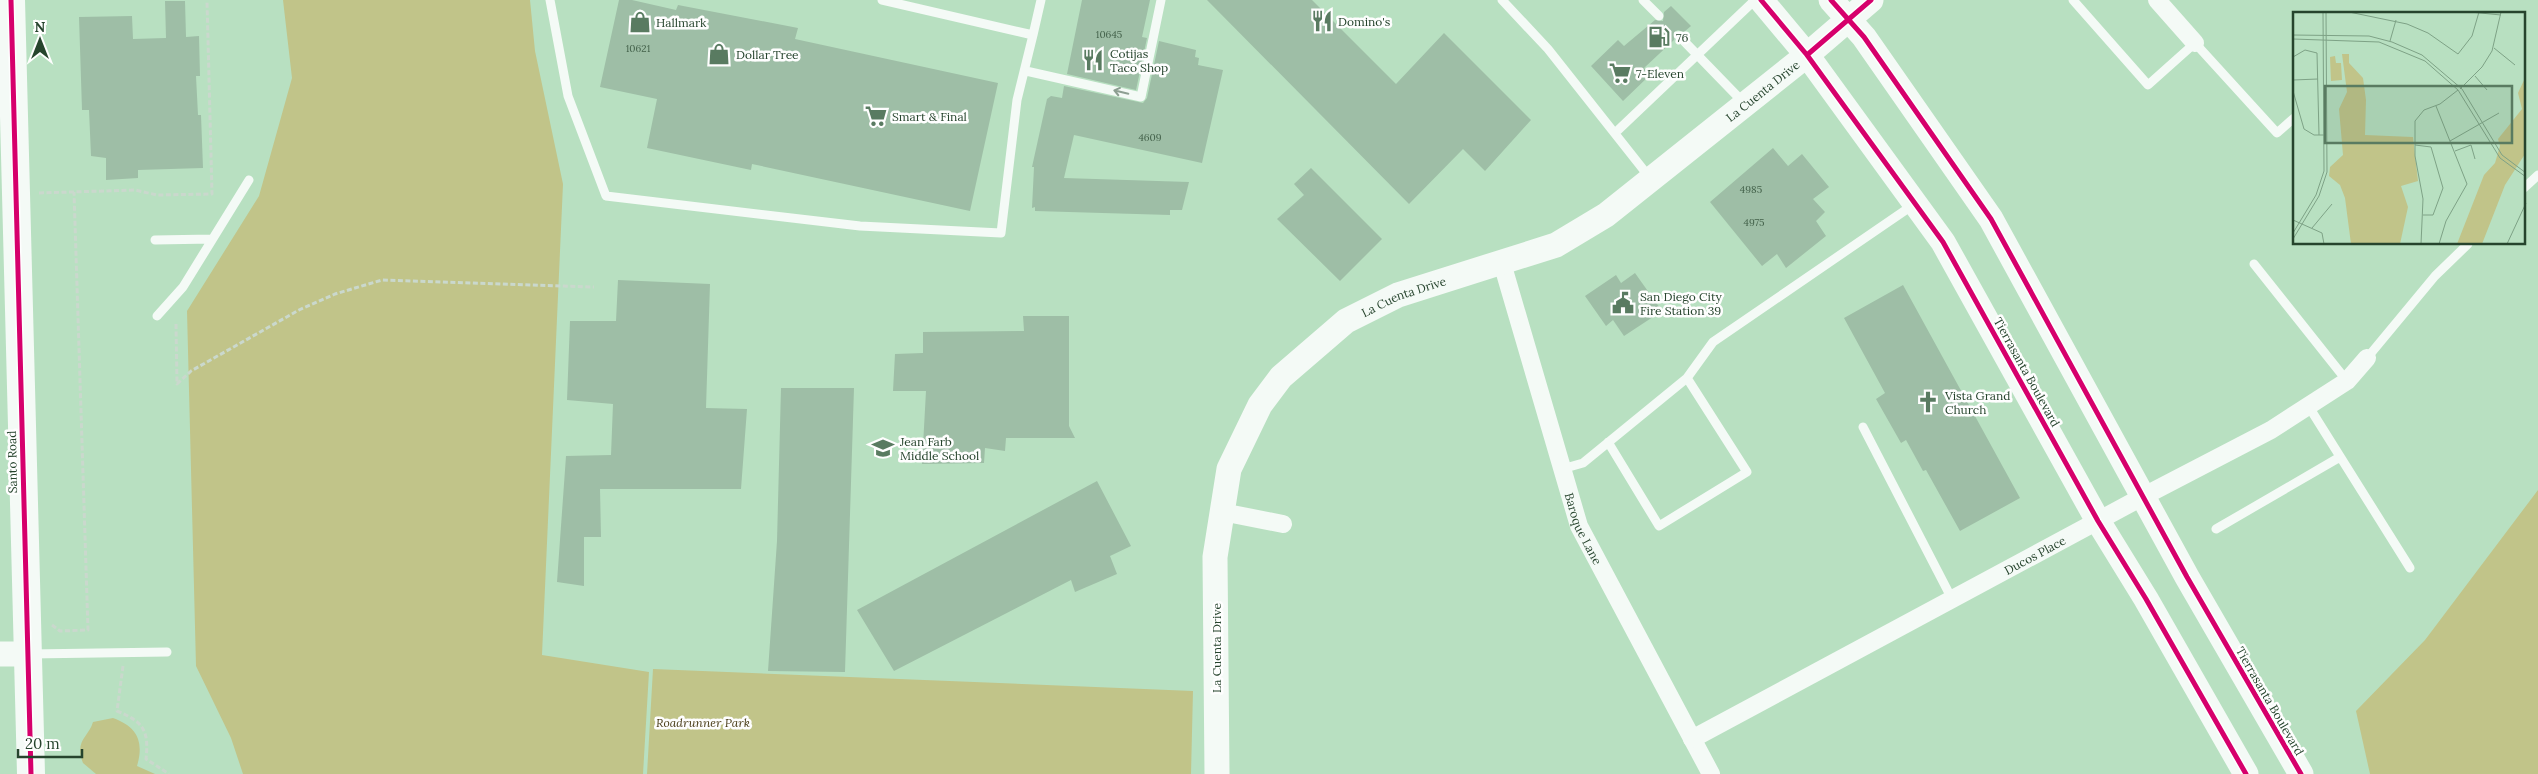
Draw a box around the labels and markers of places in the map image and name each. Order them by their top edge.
restaurant icon: Domino's [1309,8,1335,34]
shop icon: Hallmark [627,9,653,35]
place label: Domino's [1338,14,1391,29]
place label: Hallmark [656,15,707,30]
fuel station icon: 76 [1646,24,1672,50]
place label: 76 [1676,30,1689,45]
shop icon: Dollar Tree [706,41,732,67]
place label: Cotijas Taco Shop [1110,46,1168,75]
place label: Dollar Tree [736,47,799,62]
restaurant icon: Cotijas Taco Shop [1080,47,1106,73]
supermarket icon: 7-Eleven [1607,60,1633,86]
place label: 7-Eleven [1636,66,1684,81]
supermarket icon: Smart & Final [863,103,889,129]
place label: Smart & Final [892,109,967,124]
place label: San Diego City Fire Station 39 [1640,289,1723,318]
public building icon: San Diego City Fire Station 39 [1610,290,1636,316]
place label: Vista Grand Church [1944,388,2010,417]
church icon: Vista Grand Church [1915,389,1941,415]
place label: Jean Farb Middle School [899,434,979,463]
school or university icon: Jean Farb Middle School [870,435,896,461]

